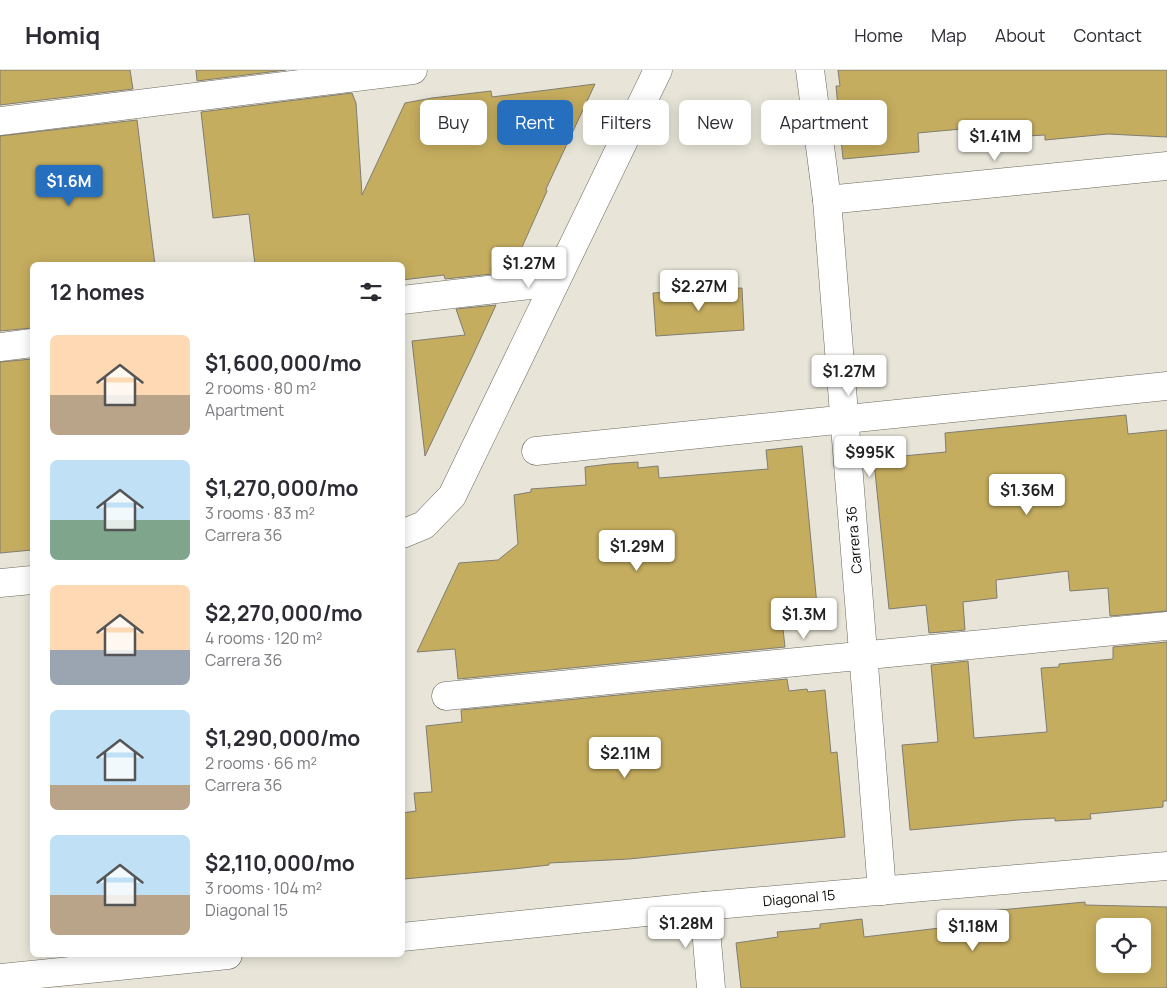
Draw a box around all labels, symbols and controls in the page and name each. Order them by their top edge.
text: Homiq [25,18,100,51]
text: Home [854,23,903,47]
text: Map [931,23,967,47]
text: About [995,23,1045,47]
text: Contact [1073,23,1142,47]
chip: Buy [420,100,487,145]
chip: Rent [497,100,573,145]
chip: Filters [583,100,669,145]
chip: New [679,100,751,145]
chip: Apartment [761,100,887,145]
pin: $1.41M [954,119,1036,162]
text: $1.41M [969,125,1021,147]
pin: $1.6M [34,164,104,207]
text: $1.6M [47,170,91,192]
pin: $1.27M [488,246,570,289]
text: $1.27M [502,252,556,274]
pin: $2.27M [658,270,740,312]
text: $2.27M [671,275,727,297]
text: 12 homes [50,278,145,306]
icon: filters [357,278,385,306]
text: $1,600,000/mo [205,349,362,377]
pin: $1.27M [808,354,890,397]
icon: home [90,355,150,415]
text: $1.27M [822,360,876,382]
text: 2 rooms · 80 m² [205,377,316,399]
text: Apartment [205,399,284,421]
pin: $995K [835,436,905,478]
text: $995K [845,441,895,463]
text: $1,270,000/mo [205,474,358,502]
pin: $1.36M [986,474,1068,516]
text: $1.36M [1000,479,1054,501]
icon: home [90,480,150,540]
text: 3 rooms · 83 m² [205,502,315,524]
street label: Carrera 36 [841,505,866,575]
text: Carrera 36 [205,524,282,546]
pin: $1.29M [596,530,678,572]
text: $1.29M [610,535,664,557]
pin: $1.3M [769,598,839,640]
text: $2,270,000/mo [205,599,363,627]
text: $1.3M [782,603,826,625]
icon: home [90,605,150,665]
text: 4 rooms · 120 m² [205,627,322,649]
text: Carrera 36 [205,649,282,671]
text: $1,290,000/mo [205,724,360,752]
icon: home [90,730,150,790]
pin: $2.11M [584,736,666,779]
text: $2.11M [600,742,650,764]
text: 2 rooms · 66 m² [205,752,317,774]
text: Carrera 36 [205,774,282,796]
text: $2,110,000/mo [205,849,355,877]
icon: home [90,855,150,915]
text: 3 rooms · 104 m² [205,877,322,899]
street label: Diagonal 15 [762,885,836,910]
text: Diagonal 15 [205,899,288,921]
pin: $1.28M [645,906,727,949]
pin: $1.18M [932,910,1014,952]
text: $1.28M [659,912,713,934]
text: $1.18M [948,915,998,937]
map controls [1096,918,1151,973]
button: locate [1096,918,1151,973]

